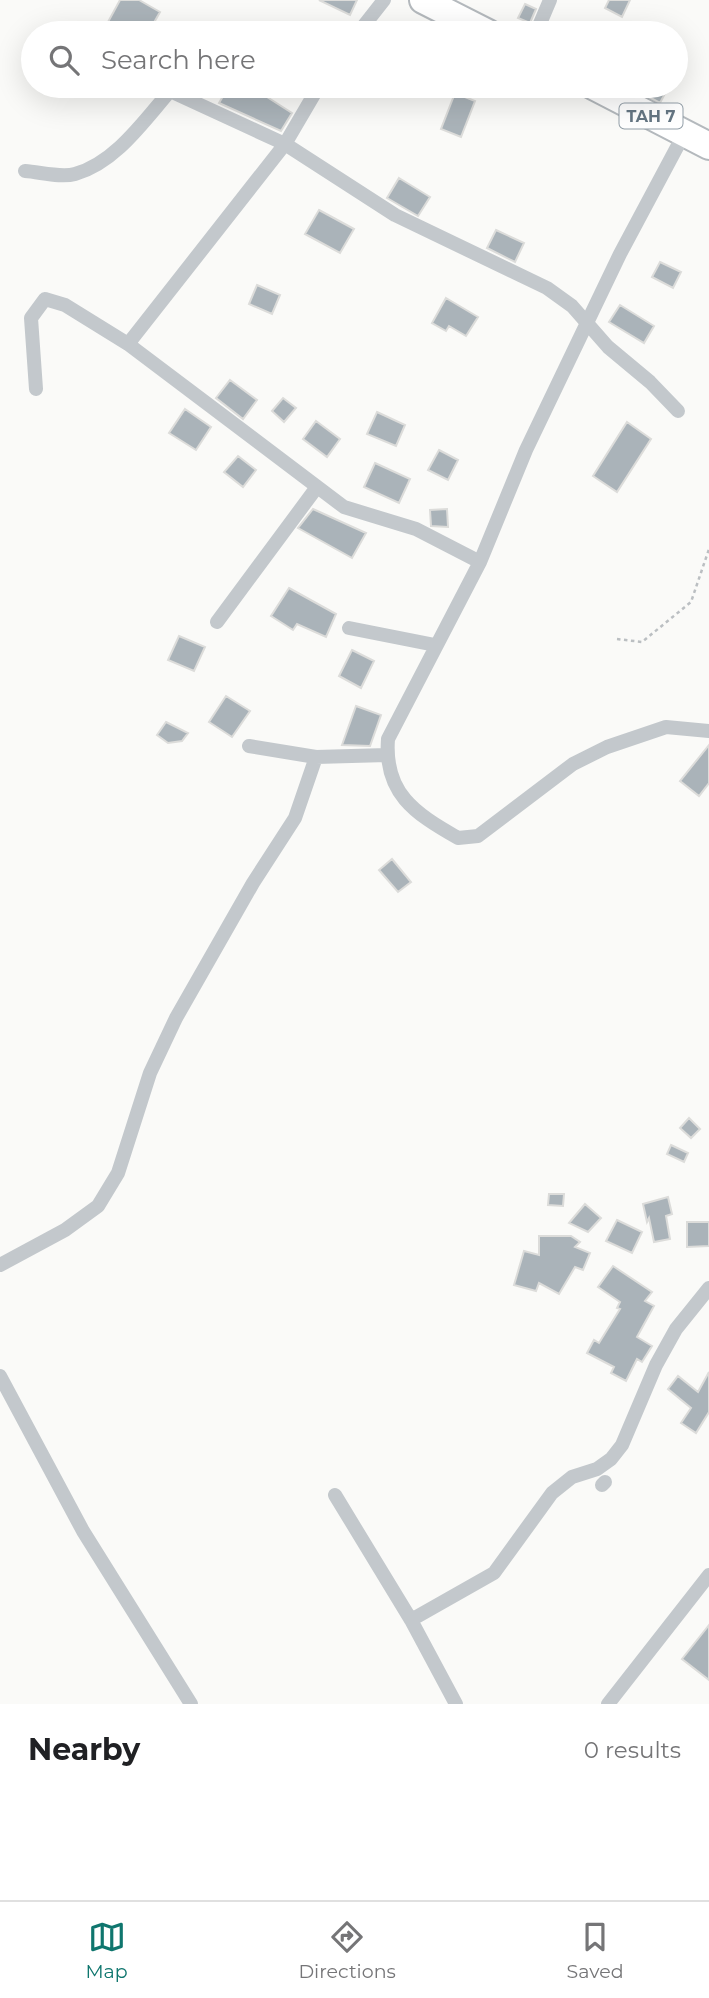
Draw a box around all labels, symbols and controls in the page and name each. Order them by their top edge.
search box [21,21,688,98]
icon: search [45,41,83,79]
text: Search here [101,44,256,76]
road number: TAH 7 [620,104,682,128]
text: Nearby [28,1731,140,1768]
text: 0 results [584,1736,681,1764]
tab: Map [85,1918,128,1983]
tab: Directions [298,1918,396,1983]
tab: Saved [567,1918,624,1983]

